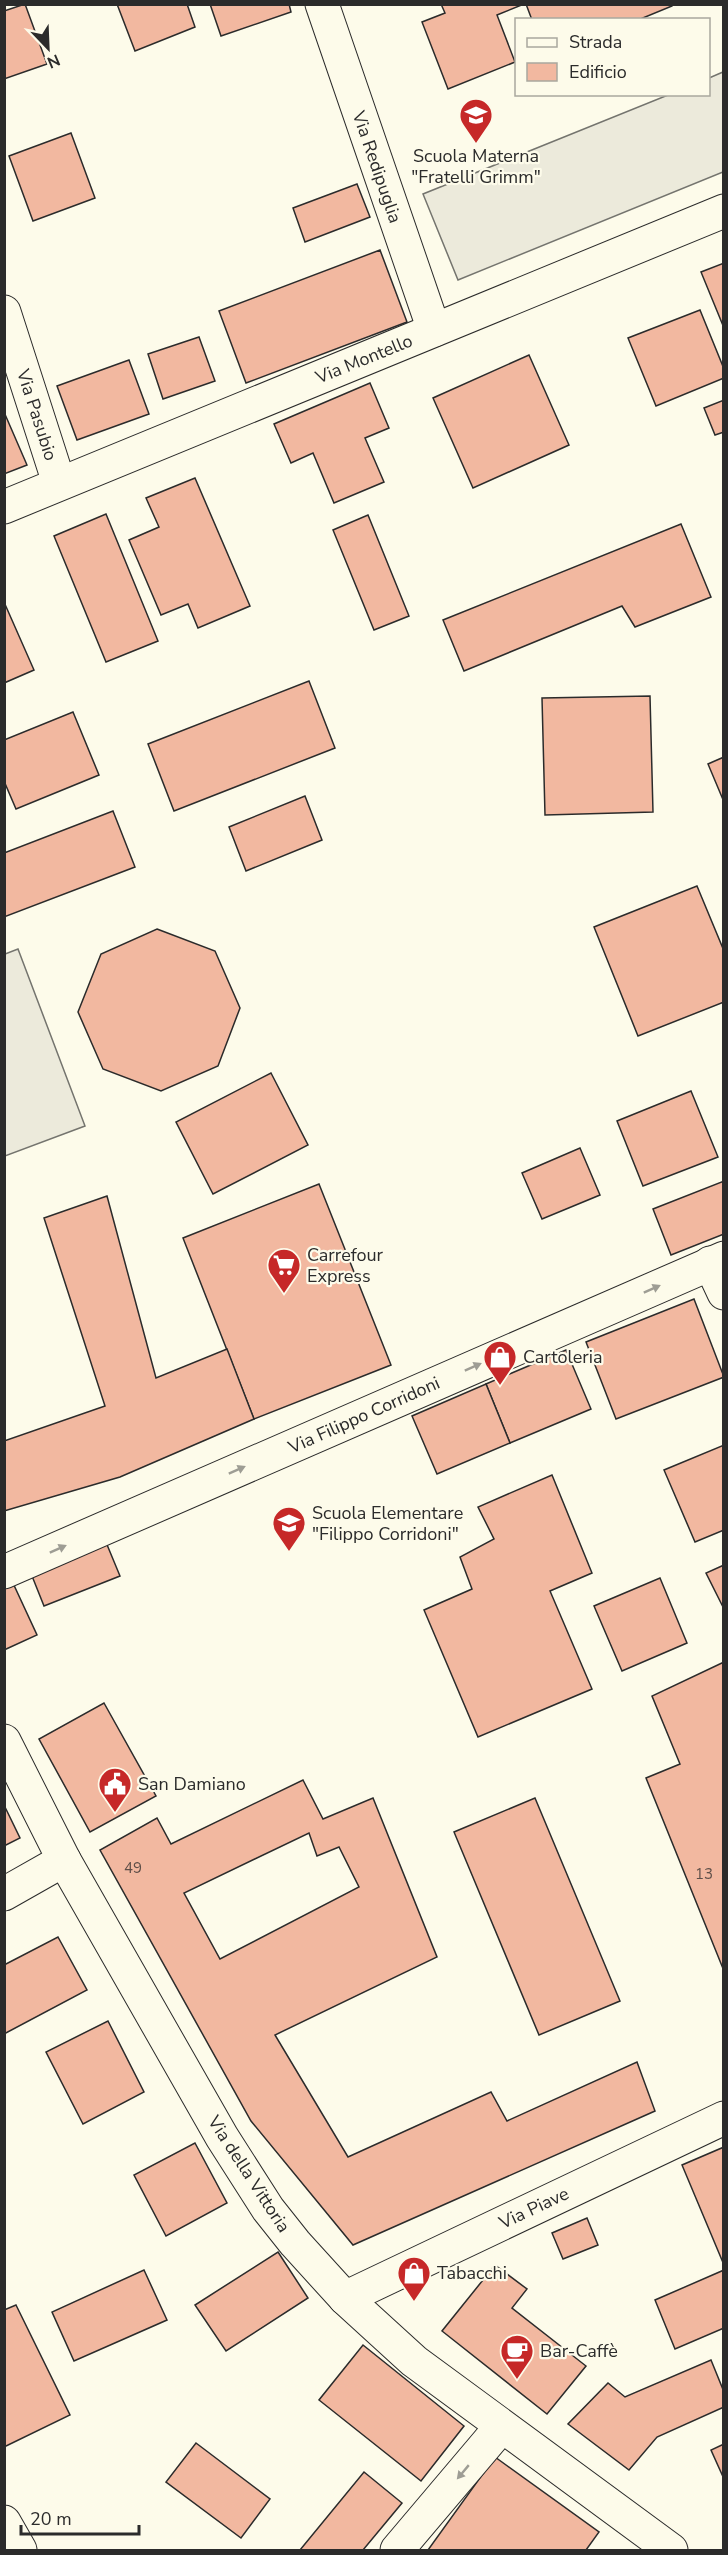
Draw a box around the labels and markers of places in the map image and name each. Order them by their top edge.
school or university icon: Scuola Materna "Fratelli Grimm" [458,97,494,144]
place label: Scuola Materna "Fratelli Grimm" [411,144,541,189]
place label: Carrefour Express [307,1243,384,1288]
supermarket icon: Carrefour Express [266,1247,302,1294]
shop icon: Cartoleria [482,1339,518,1386]
place label: Cartoleria [523,1345,602,1369]
place label: Scuola Elementare "Filippo Corridoni" [312,1501,463,1546]
school or university icon: Scuola Elementare "Filippo Corridoni" [271,1505,307,1552]
public building icon: San Damiano [97,1766,133,1813]
place label: San Damiano [138,1772,246,1796]
shop icon: Tabacchi [396,2255,432,2302]
place label: Tabacchi [437,2261,507,2285]
cafe icon: Bar-Caffè [499,2333,535,2380]
place label: Bar-Caffè [540,2339,618,2363]

